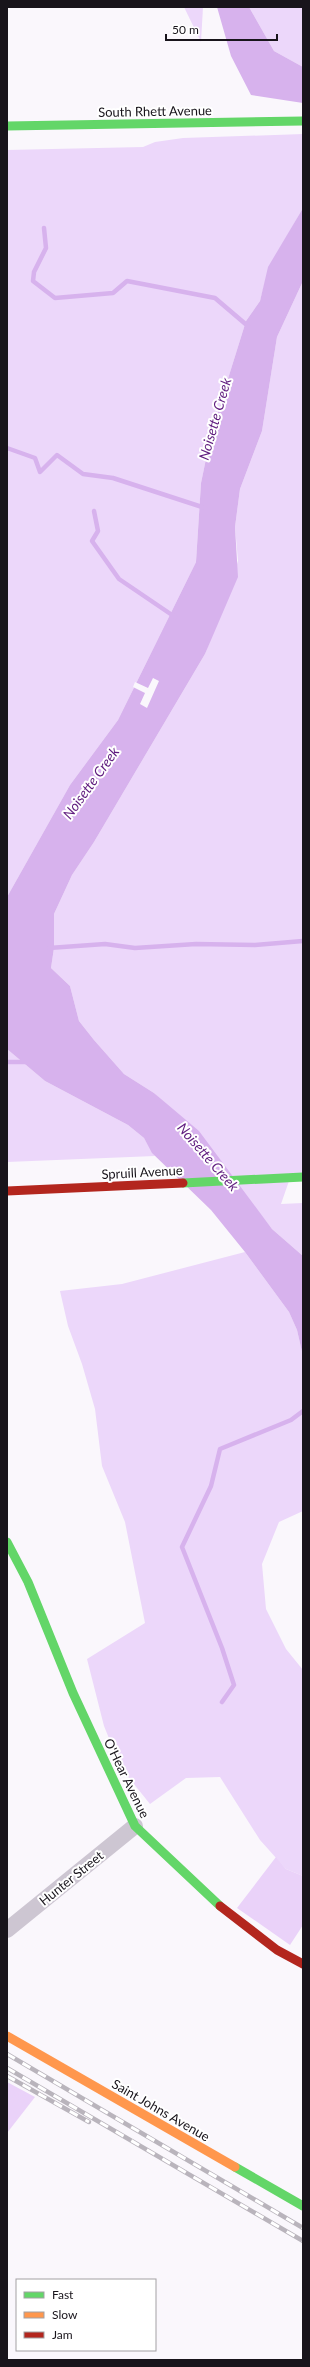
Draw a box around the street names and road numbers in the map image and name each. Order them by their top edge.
street label: South Rhett Avenue [98,102,212,120]
street label: Spruill Avenue [101,1162,183,1182]
street label: O'Hear Avenue [101,1736,153,1820]
street label: Hunter Street [36,1847,106,1909]
street label: Saint Johns Avenue [109,2076,213,2144]

